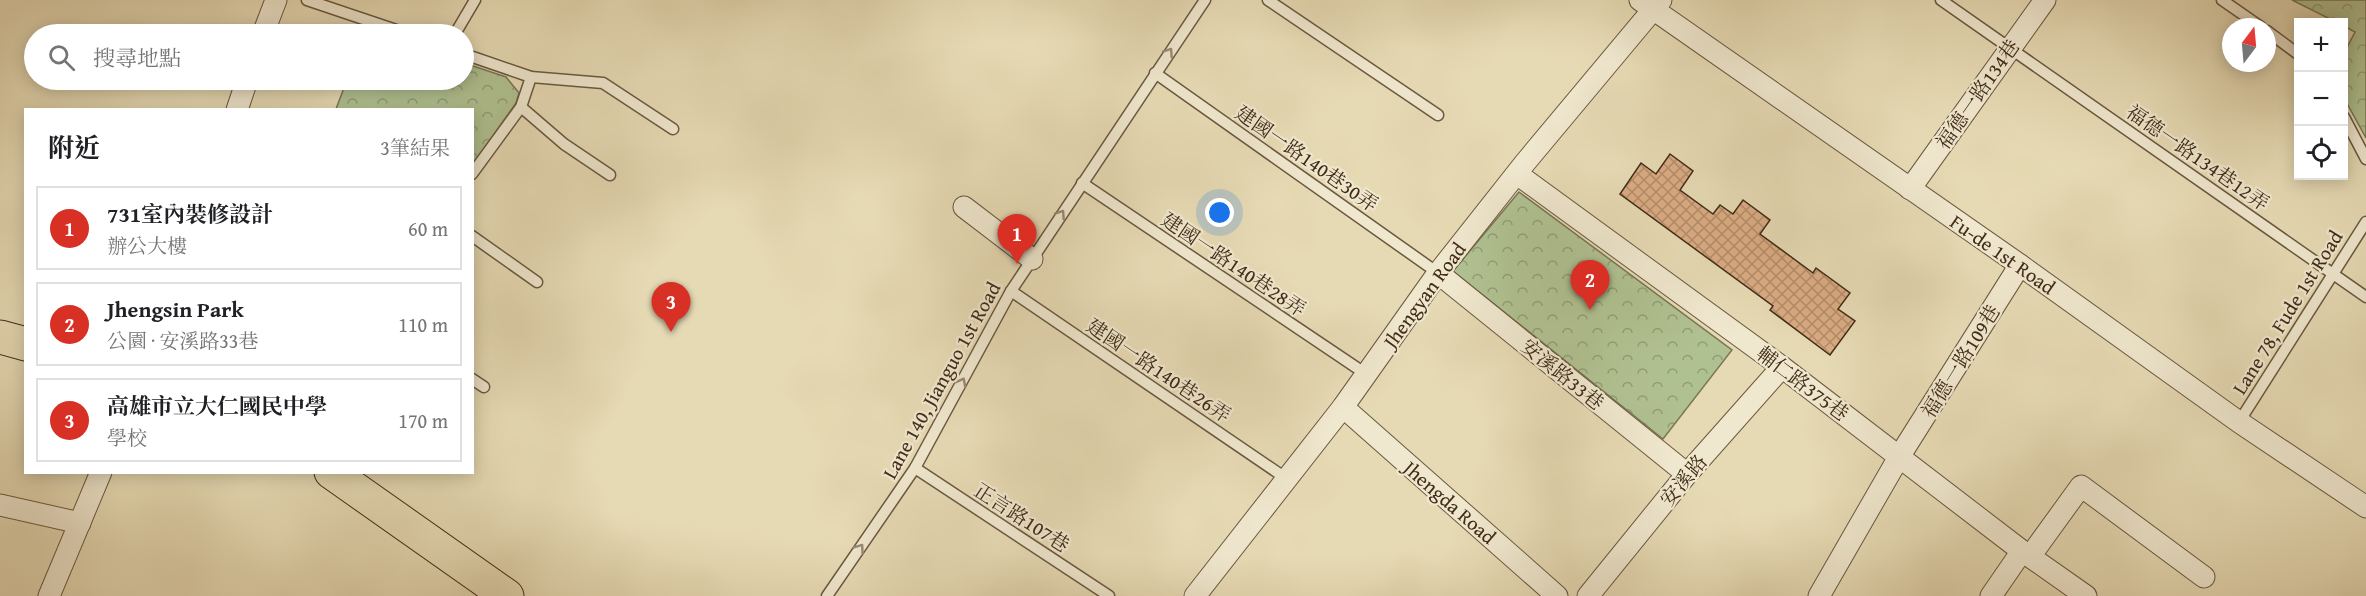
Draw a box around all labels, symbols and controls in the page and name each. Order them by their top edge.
north arrow [2222,18,2276,72]
map controls [2294,18,2348,180]
button: + [2294,18,2348,72]
search box [24,24,474,90]
street label: 福德一路134巷 [1928,33,2026,155]
icon: search [45,41,78,74]
text: 搜尋地點 [93,42,181,74]
one-way arrow [1162,48,1173,59]
button: − [2294,72,2348,126]
street label: 福德一路134巷12弄 [2121,97,2275,217]
street label: 建國一路140巷30弄 [1230,98,1384,218]
button: locate [2294,126,2348,180]
text: 附近 [48,128,100,167]
text: 3筆結果 [380,133,450,162]
text: 731室內裝修設計 [107,198,273,230]
your location [1205,198,1234,227]
street label: 建國一路140巷28弄 [1156,205,1312,323]
street label: Fu-de 1st Road [1944,207,2062,301]
one-way arrow [1054,210,1065,221]
text: 1 [64,214,75,243]
text: 60 m [408,214,448,243]
pin: 1 [998,214,1036,264]
street label: Lane 78, Fude 1st Road [2225,224,2349,400]
text: 辦公大樓 [107,231,187,260]
street label: Jhengyan Road [1374,236,1473,356]
pin: 2 [1570,260,1610,310]
street label: Lane 140, Jianguo 1st Road [875,276,1007,484]
pin: 3 [652,282,690,332]
text: Jhengsin Park [107,293,244,325]
street label: 福德一路109巷 [1914,299,2006,423]
text: 2 [64,310,75,339]
text: 110 m [398,310,448,339]
street label: 建國一路140巷26弄 [1081,311,1237,429]
text: 公園 · 安溪路33巷 [107,326,258,355]
street label: 安溪路33巷 [1515,331,1611,417]
street label: 輔仁路375巷 [1751,339,1855,427]
one-way arrow [955,378,966,388]
text: 高雄市立大仁國民中學 [107,390,327,422]
text: 3 [64,406,75,435]
text: 170 m [398,406,448,435]
text: 學校 [107,423,147,452]
street label: 安溪路 [1653,448,1713,512]
street label: Jhengda Road [1395,452,1503,551]
street label: 正言路107巷 [968,475,1076,559]
one-way arrow [853,544,864,555]

